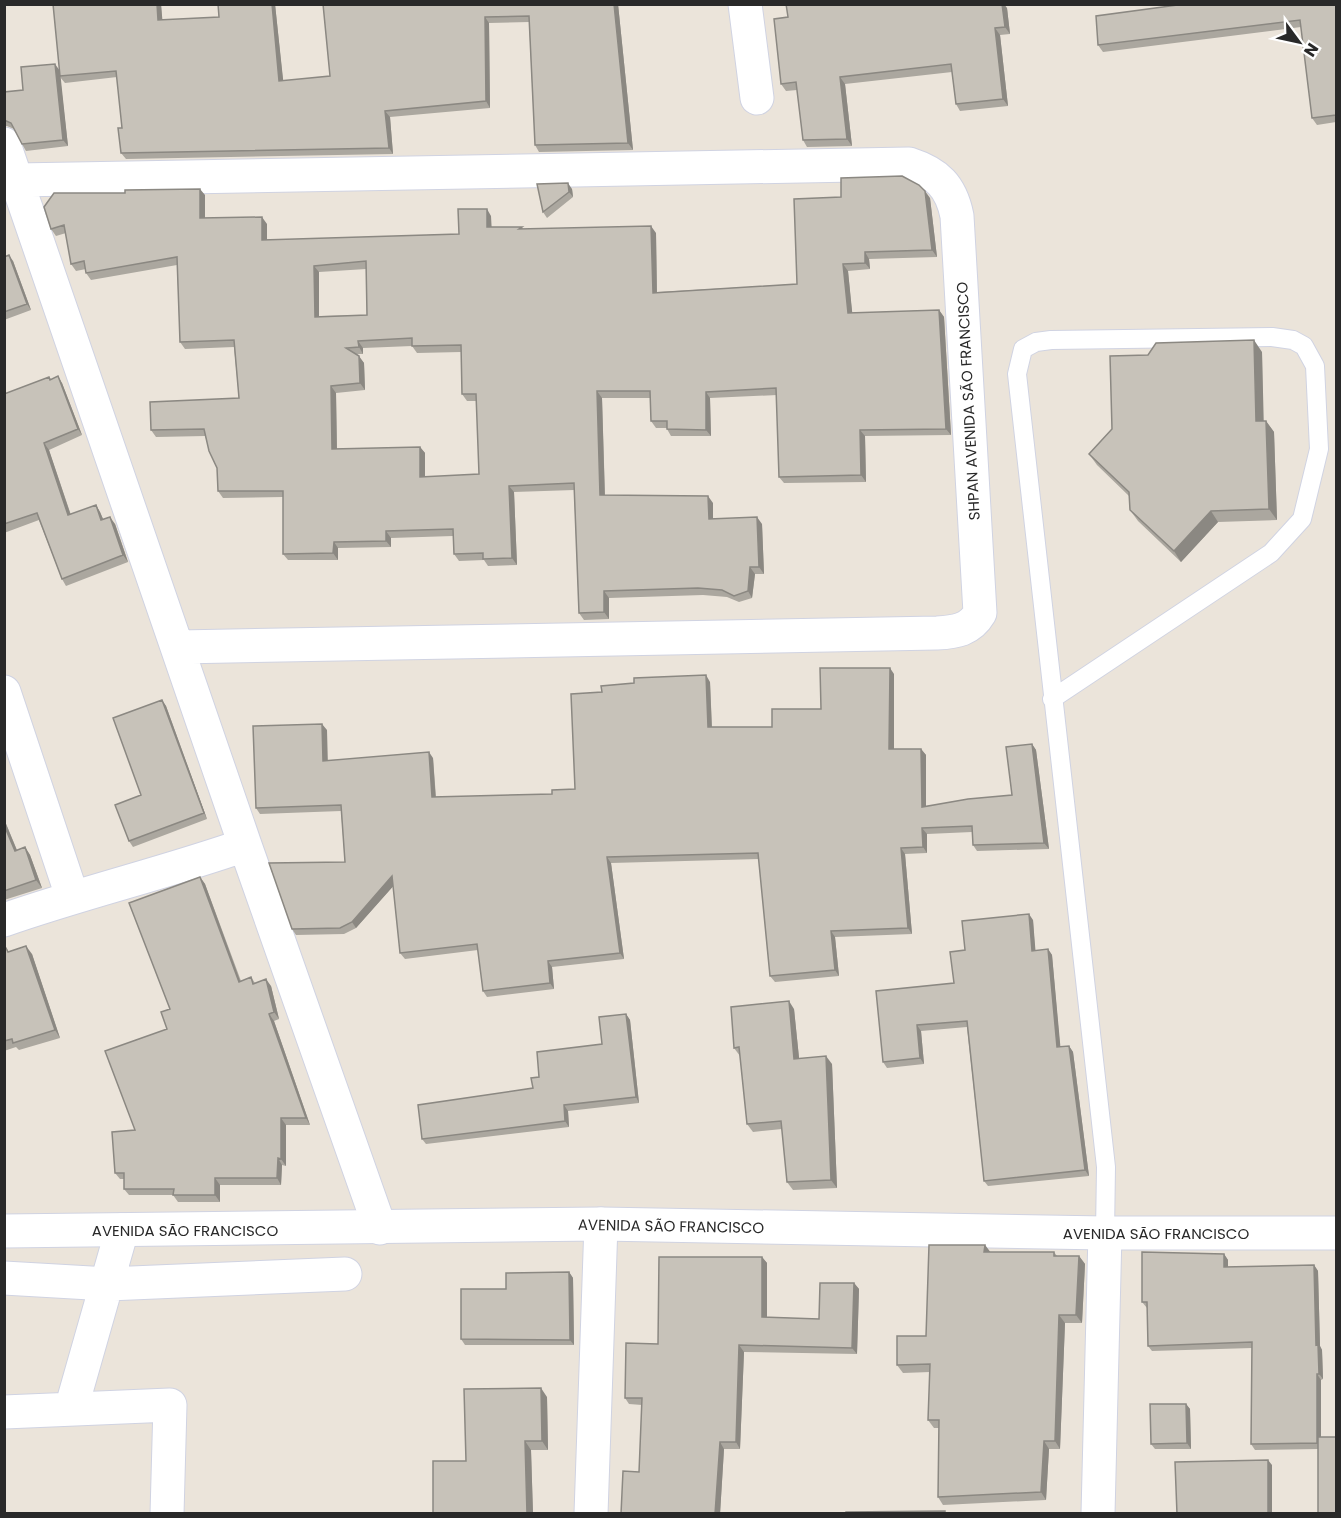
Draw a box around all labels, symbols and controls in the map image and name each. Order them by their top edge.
north arrow [1269,12,1329,72]
text: N [1298,39,1324,61]
street label: SHPAN AVENIDA SÃO FRANCISCO [951,281,985,521]
street label: AVENIDA SÃO FRANCISCO [578,1214,765,1238]
street label: AVENIDA SÃO FRANCISCO [92,1220,278,1241]
street label: AVENIDA SÃO FRANCISCO [1063,1223,1249,1244]

